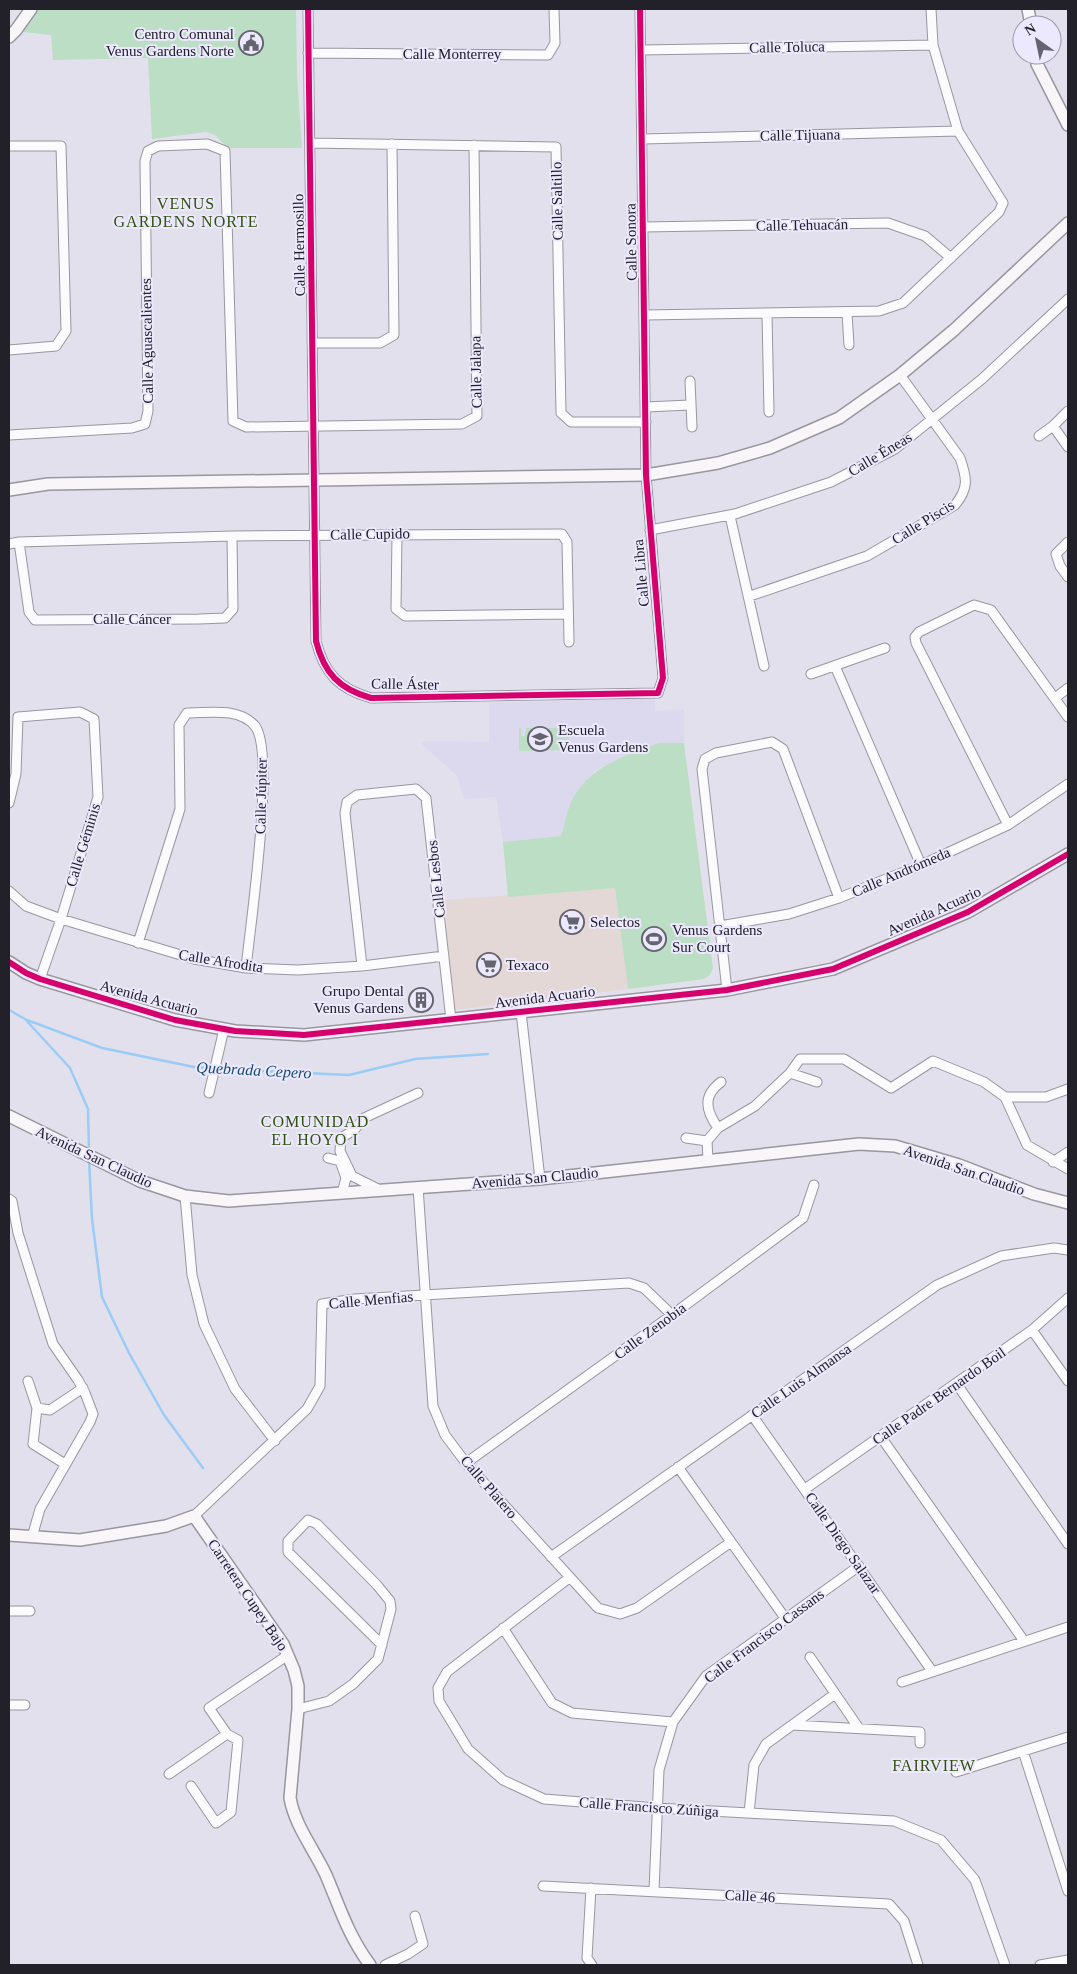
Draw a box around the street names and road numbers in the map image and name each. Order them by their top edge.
street label: Calle Toluca [749,38,825,56]
street label: Calle Monterrey [403,46,502,62]
street label: Calle Tijuana [760,126,841,144]
street label: Calle Saltillo [548,161,566,241]
street label: Calle Hermosillo [290,193,308,297]
street label: Calle Sonora [622,203,640,281]
street label: Calle Tehuacán [756,216,849,234]
street label: Calle Aguascalientes [138,278,156,404]
street label: Calle Jalapa [467,335,485,409]
street label: Calle Éneas [845,429,915,479]
street label: Calle Piscis [889,496,957,547]
street label: Calle Cupido [330,525,410,543]
street label: Calle Libra [630,538,652,608]
street label: Calle Cáncer [93,611,171,627]
street label: Calle Áster [371,675,439,693]
street label: Calle Júpiter [252,758,270,834]
street label: Calle Géminis [63,801,103,889]
street label: Calle Lesbos [424,839,448,919]
street label: Calle Andrómeda [849,844,953,900]
street label: Avenida Acuario [885,883,983,939]
street label: Calle Afrodita [178,946,265,976]
street label: Avenida Acuario [98,977,200,1019]
street label: Avenida Acuario [494,983,596,1011]
street label: Avenida San Claudio [33,1123,155,1191]
street label: Avenida San Claudio [901,1142,1027,1198]
street label: Avenida San Claudio [471,1164,599,1192]
street label: Calle Menfias [328,1288,414,1312]
street label: Calle Zenobia [611,1299,689,1362]
street label: Calle Luis Almansa [748,1340,854,1421]
street label: Calle Padre Bernardo Boil [869,1344,1009,1448]
street label: Calle Platero [457,1452,521,1522]
street label: Calle Diego Salazar [802,1489,884,1597]
street label: Carretera Cupey Bajo [205,1536,291,1654]
street label: Calle Francisco Cassans [701,1586,827,1686]
street label: Calle Francisco Zúñiga [579,1794,720,1820]
street label: Calle 46 [724,1887,776,1905]

